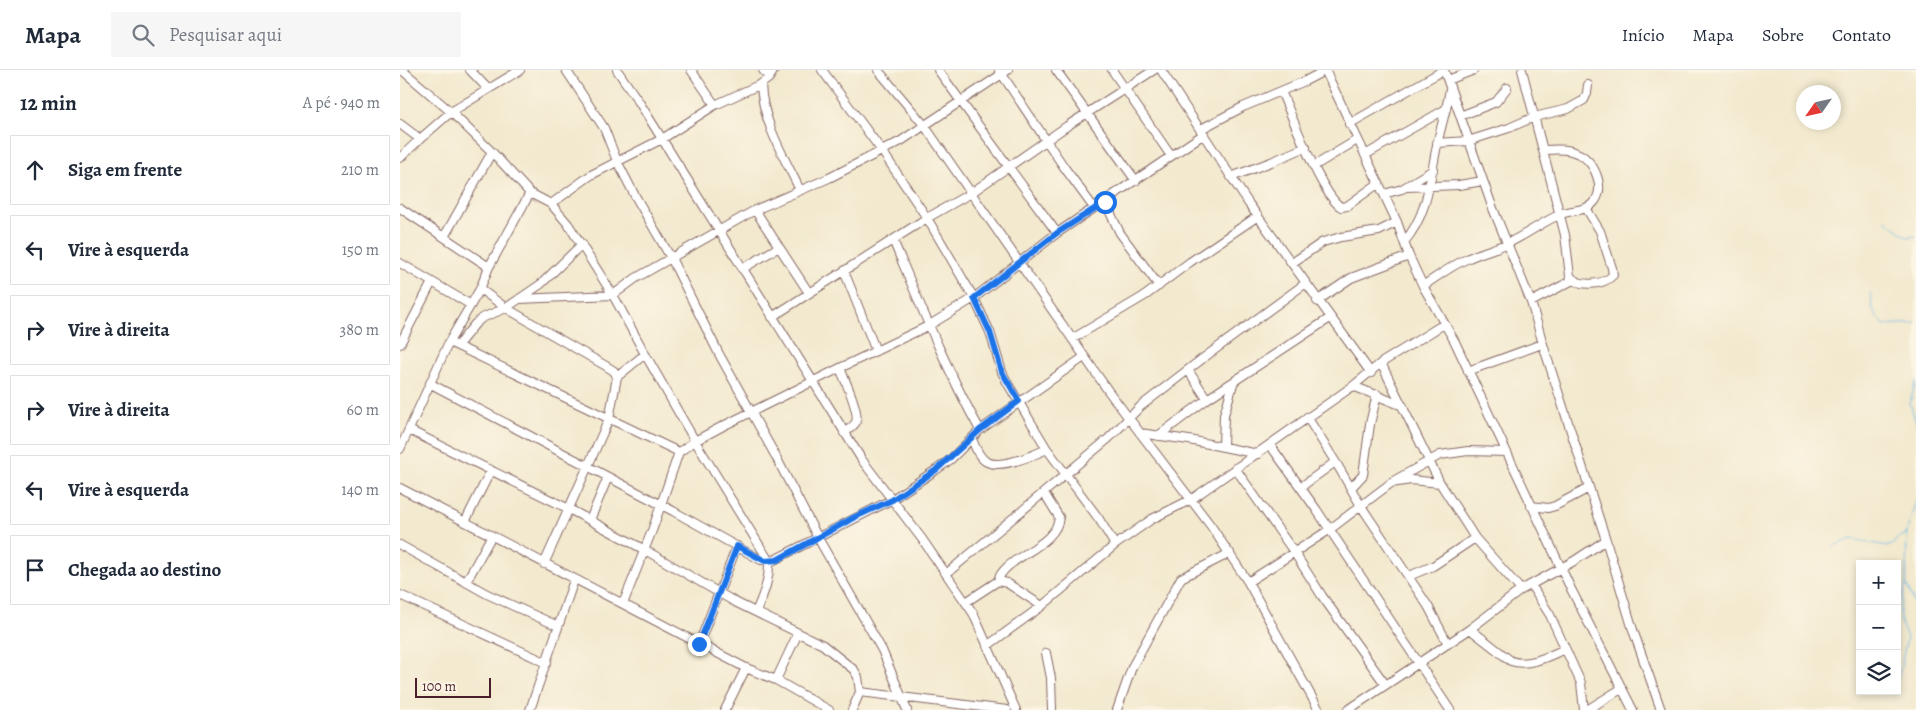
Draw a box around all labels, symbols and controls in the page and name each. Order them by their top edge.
search box [111,12,461,57]
text: Mapa [25,19,81,51]
icon: search [129,21,157,49]
text: Pesquisar aqui [169,22,282,48]
text: Início [1622,23,1665,47]
text: Mapa [1693,23,1734,47]
text: Sobre [1762,23,1804,47]
text: Contato [1832,23,1891,47]
north arrow [1796,85,1841,130]
text: 12 min [20,89,77,117]
text: A pé · 940 m [303,92,380,114]
icon: ahead [21,156,49,184]
text: Siga em frente [68,157,182,183]
text: 210 m [341,159,379,181]
route start [1094,191,1117,214]
icon: left [21,236,49,264]
text: Vire à esquerda [68,237,189,263]
text: 150 m [342,239,379,261]
icon: right [21,316,49,344]
text: Vire à direita [68,317,170,343]
text: 380 m [340,319,379,341]
icon: right [21,396,49,424]
text: Vire à direita [68,397,170,423]
text: 60 m [347,399,379,421]
icon: left [21,476,49,504]
text: Vire à esquerda [68,477,189,503]
text: 140 m [341,479,379,501]
icon: arrive [21,556,49,584]
text: Chegada ao destino [68,557,221,583]
map controls [1856,560,1901,695]
button: + [1856,560,1901,605]
button: − [1856,605,1901,650]
route end [688,633,711,656]
button: layers [1856,650,1901,695]
scale bar [415,675,491,698]
text: 100 m [422,677,456,696]

